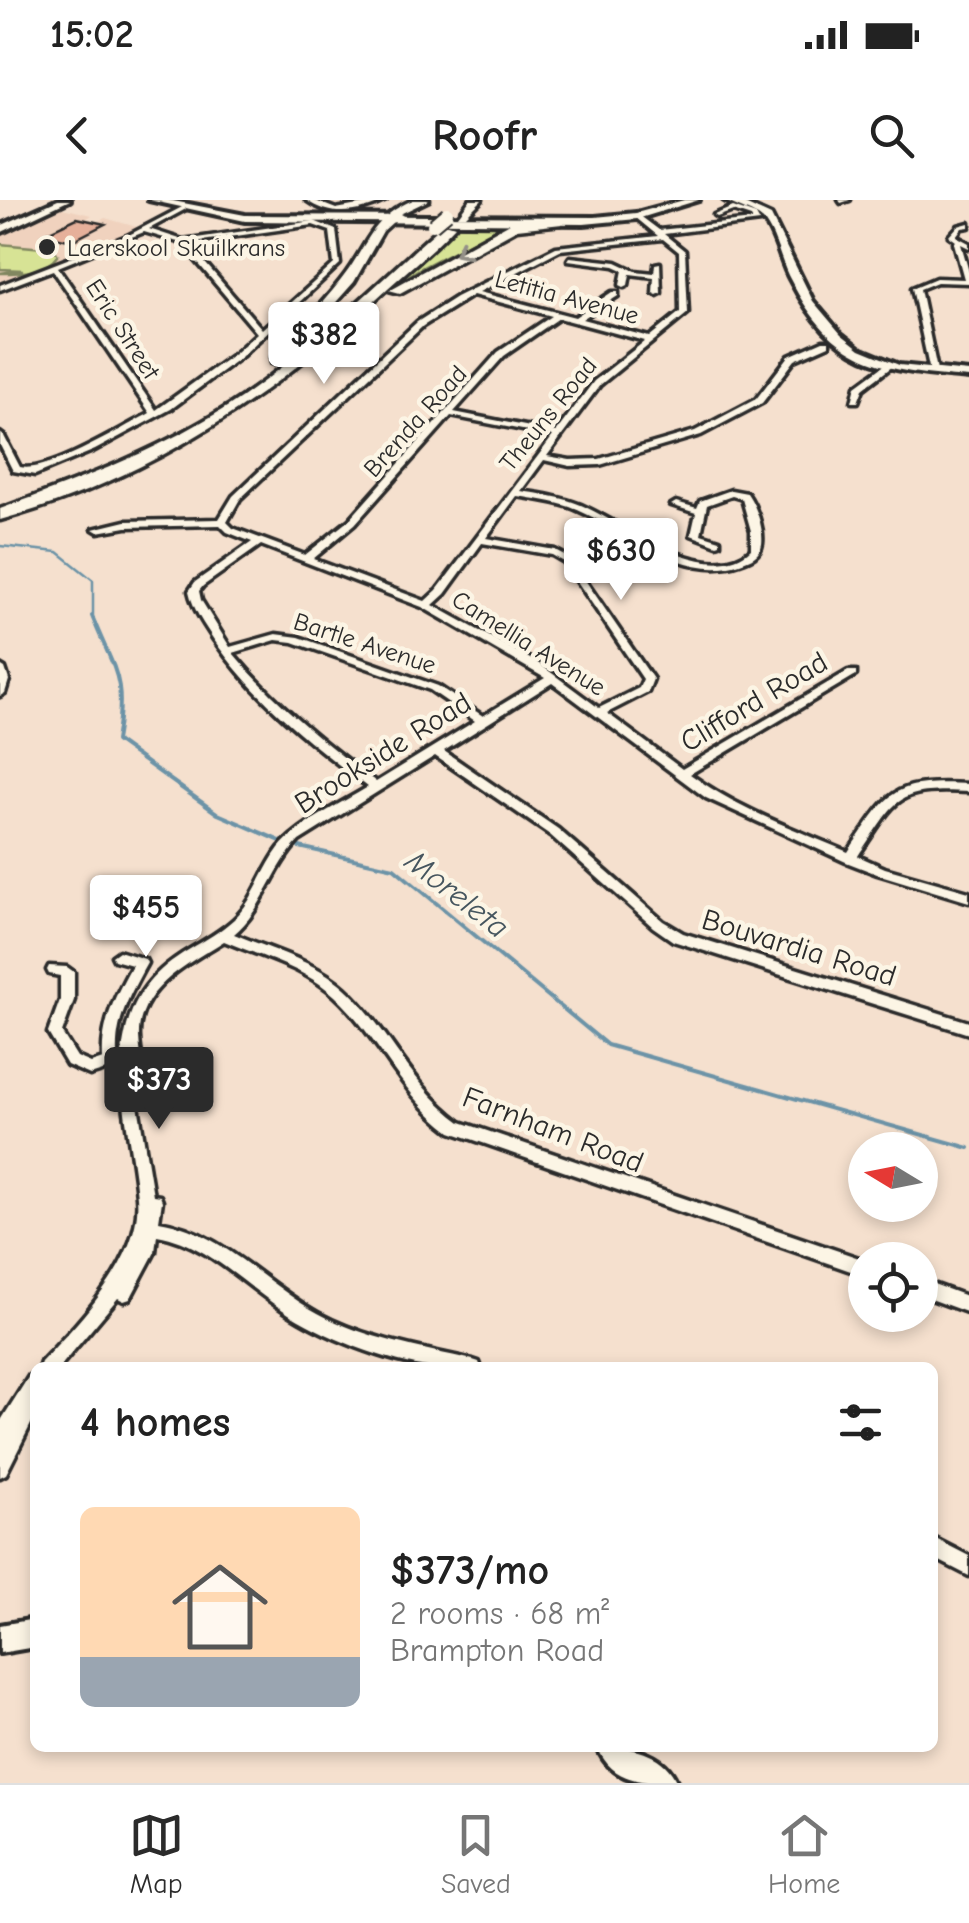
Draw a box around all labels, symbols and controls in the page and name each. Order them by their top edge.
text: 15:02 [50,13,134,57]
icon: back [50,108,105,163]
icon: search [864,108,919,163]
text: Roofr [432,109,537,161]
place label: Laerskool Skuilkrans [67,233,285,262]
marker: Laerskool Skuilkrans [36,236,58,258]
one-way arrow [454,239,472,259]
street label: Letitia Avenue [492,264,642,330]
street label: Eric Street [80,273,167,385]
pin: $382 [265,302,383,387]
text: $382 [290,316,358,353]
street label: Theuns Road [493,351,603,477]
street label: Brenda Road [357,359,473,483]
pin: $630 [562,518,680,603]
text: $630 [586,532,656,569]
street label: Camellia Avenue [447,584,611,702]
street label: Bartle Avenue [290,606,440,680]
street label: Clifford Road [674,644,834,760]
street label: Brookside Road [288,685,478,821]
water label: Moreleta [397,842,516,946]
pin: $455 [87,875,205,960]
text: $455 [112,889,180,926]
street label: Bouvardia Road [698,902,900,994]
pin: $373 [100,1047,218,1132]
text: $373 [126,1061,192,1098]
street label: Farnham Road [458,1079,648,1181]
north arrow [848,1132,938,1222]
map controls [848,1132,938,1332]
button: locate [848,1242,938,1332]
icon: filters [833,1395,888,1450]
text: 4 homes [80,1398,230,1447]
text: $373/mo [390,1546,549,1595]
icon: home [160,1547,280,1667]
text: 2 rooms · 68 m² [390,1595,609,1632]
text: Brampton Road [390,1632,604,1669]
tab: Map [129,1808,184,1900]
tab: Saved [441,1808,511,1900]
tab: Home [768,1808,840,1900]

